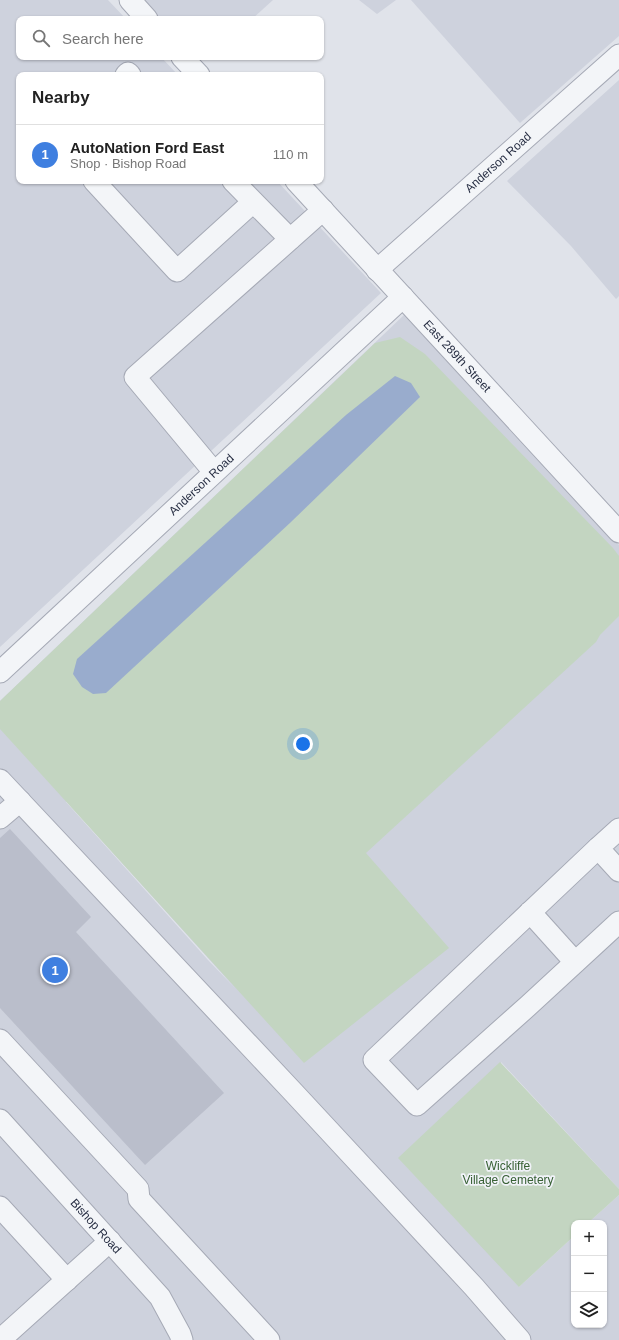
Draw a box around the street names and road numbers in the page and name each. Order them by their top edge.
street label: Anderson Road [462,129,534,195]
street label: East 289th Street [421,317,494,396]
street label: Anderson Road [166,451,237,518]
street label: Bishop Road [68,1196,124,1256]

